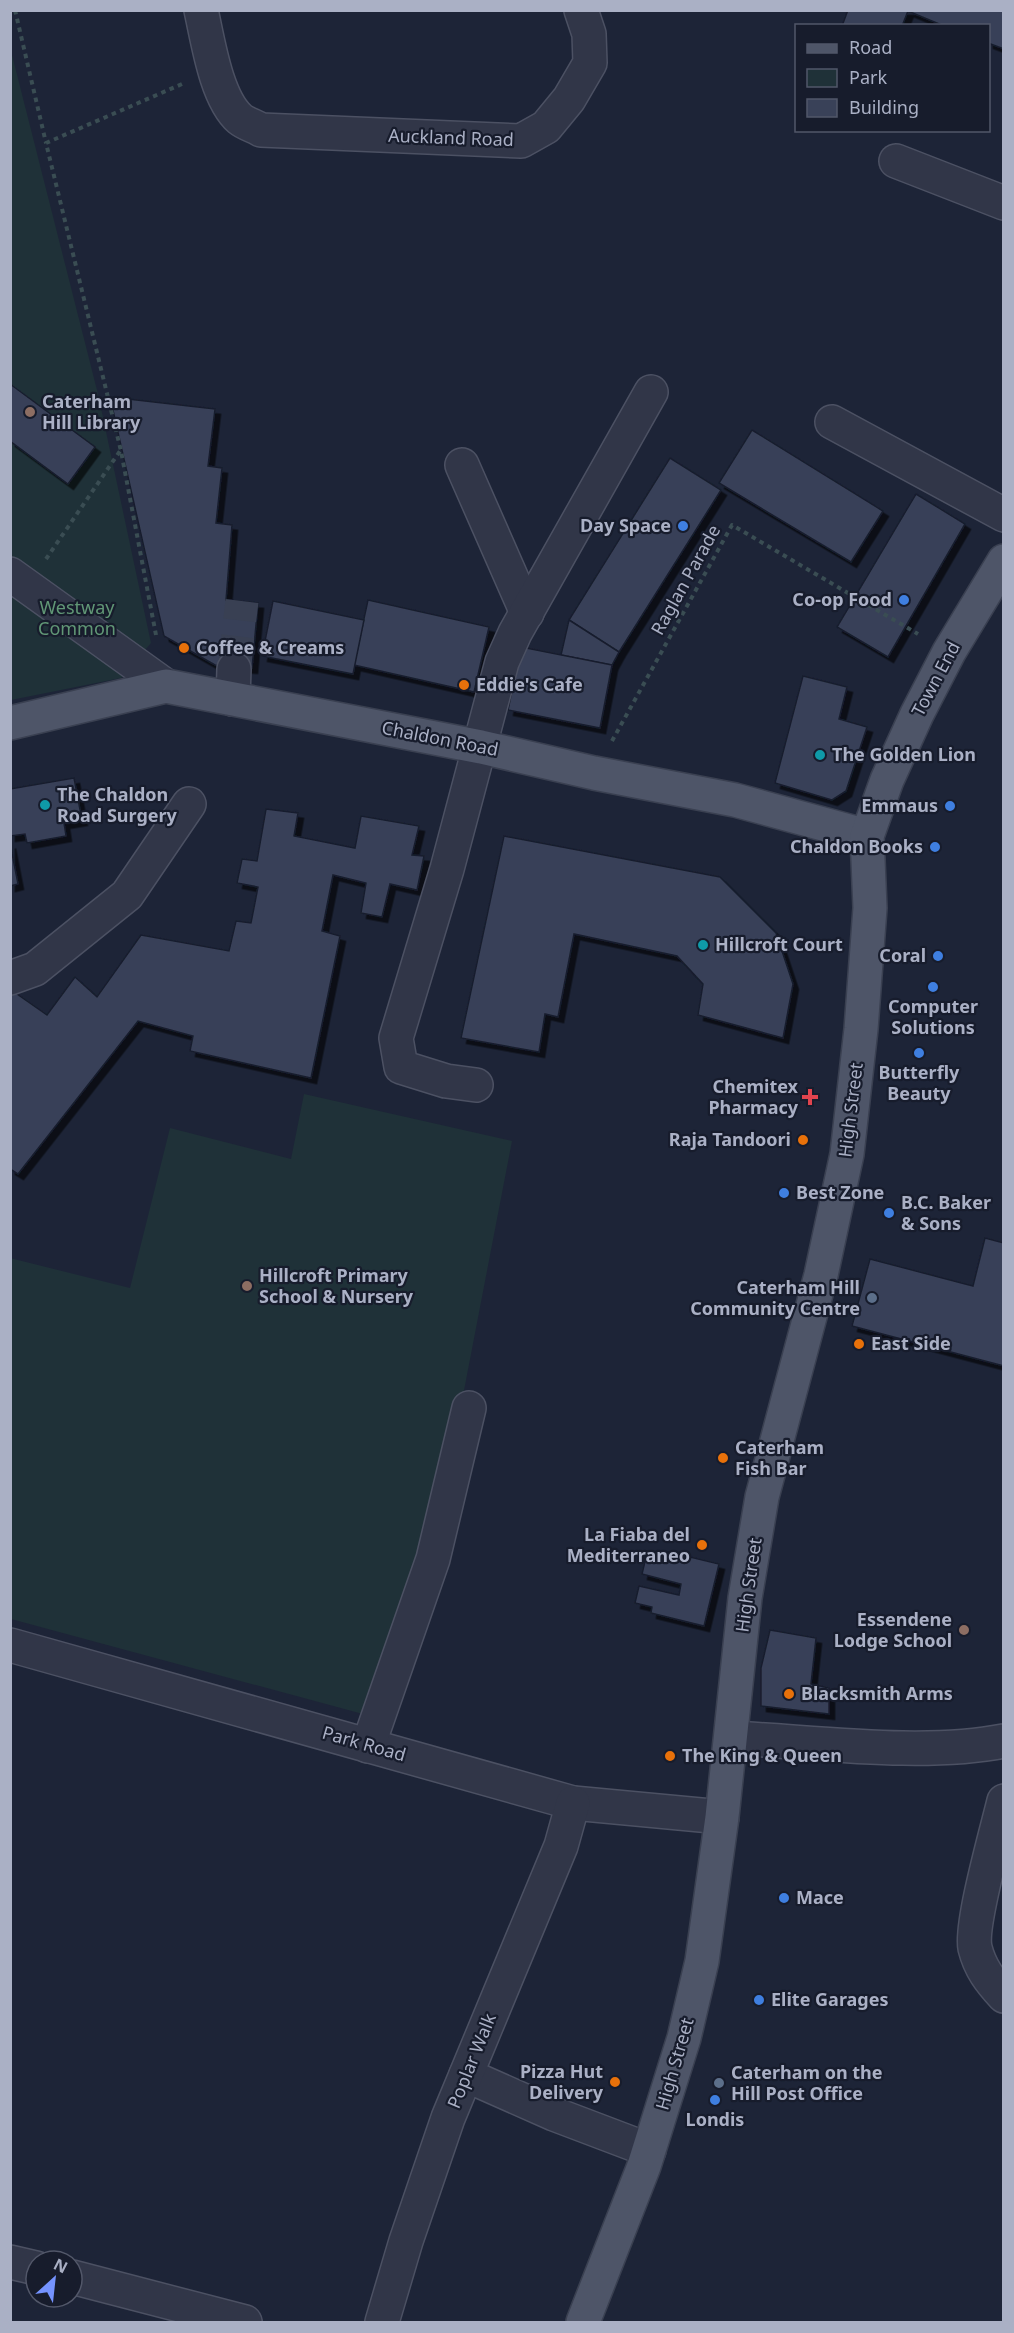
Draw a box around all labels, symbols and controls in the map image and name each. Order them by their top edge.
legend [795,24,990,132]
text: Road [849,35,892,59]
text: Park [849,65,887,89]
text: Building [849,95,919,119]
street label: Auckland Road [388,123,514,151]
place label: Caterham Hill Library [42,389,141,434]
marker: Caterham Hill Library [23,405,37,419]
place label: Day Space [580,513,671,537]
marker: Day Space [676,519,690,533]
street label: Raglan Parade [645,520,725,639]
place label: Co-op Food [792,587,892,611]
marker: Co-op Food [897,593,911,607]
park label: Westway Common [38,595,116,640]
place label: Coffee & Creams [196,635,344,659]
street label: Town End [905,637,965,720]
marker: Coffee & Creams [177,641,191,655]
place label: Eddie's Cafe [476,672,583,696]
marker: Eddie's Cafe [457,678,471,692]
street label: Chaldon Road [380,715,501,761]
place label: The Golden Lion [832,742,976,766]
marker: The Golden Lion [813,748,827,762]
place label: The Chaldon Road Surgery [57,782,178,827]
place label: Emmaus [861,793,938,817]
marker: The Chaldon Road Surgery [38,798,52,812]
marker: Emmaus [943,799,957,813]
place label: Chaldon Books [790,834,923,858]
marker: Chaldon Books [928,840,942,854]
place label: Hillcroft Court [715,932,843,956]
marker: Hillcroft Court [696,938,710,952]
place label: Coral [879,943,926,967]
marker: Coral [931,949,945,963]
marker: Computer Solutions [926,980,940,994]
place label: Computer Solutions [888,994,978,1039]
marker: Butterfly Beauty [912,1046,926,1060]
place label: Butterfly Beauty [879,1060,960,1105]
street label: High Street [832,1061,868,1159]
place label: Chemitex Pharmacy [708,1074,799,1119]
marker: Chemitex Pharmacy [803,1090,817,1104]
place label: Raja Tandoori [669,1127,791,1151]
marker: Raja Tandoori [796,1133,810,1147]
place label: Best Zone [796,1180,884,1204]
marker: Best Zone [777,1186,791,1200]
place label: B.C. Baker & Sons [901,1190,991,1235]
marker: B.C. Baker & Sons [882,1206,896,1220]
place label: Hillcroft Primary School & Nursery [259,1263,414,1308]
place label: Caterham Hill Community Centre [690,1275,860,1320]
marker: Hillcroft Primary School & Nursery [240,1279,254,1293]
marker: Caterham Hill Community Centre [865,1291,879,1305]
place label: East Side [871,1331,951,1355]
marker: East Side [852,1337,866,1351]
place label: Caterham Fish Bar [735,1435,824,1480]
marker: Caterham Fish Bar [716,1451,730,1465]
place label: La Fiaba del Mediterraneo [567,1522,690,1567]
street label: High Street [730,1536,767,1634]
marker: La Fiaba del Mediterraneo [695,1538,709,1552]
place label: Essendene Lodge School [834,1607,952,1652]
marker: Essendene Lodge School [957,1623,971,1637]
place label: Blacksmith Arms [801,1681,953,1705]
marker: Blacksmith Arms [782,1687,796,1701]
street label: Park Road [320,1720,409,1766]
place label: The King & Queen [682,1743,842,1767]
marker: The King & Queen [663,1749,677,1763]
place label: Mace [796,1885,844,1909]
marker: Mace [777,1891,791,1905]
place label: Elite Garages [771,1987,889,2011]
marker: Elite Garages [752,1993,766,2007]
street label: Poplar Walk [441,2009,501,2112]
street label: High Street [649,2014,699,2113]
place label: Pizza Hut Delivery [520,2059,604,2104]
place label: Caterham on the Hill Post Office [731,2060,883,2105]
marker: Pizza Hut Delivery [608,2075,622,2089]
marker: Caterham on the Hill Post Office [712,2076,726,2090]
marker: Londis [708,2093,722,2107]
place label: Londis [686,2107,744,2131]
north arrow [24,2249,84,2309]
text: N [50,2253,72,2278]

